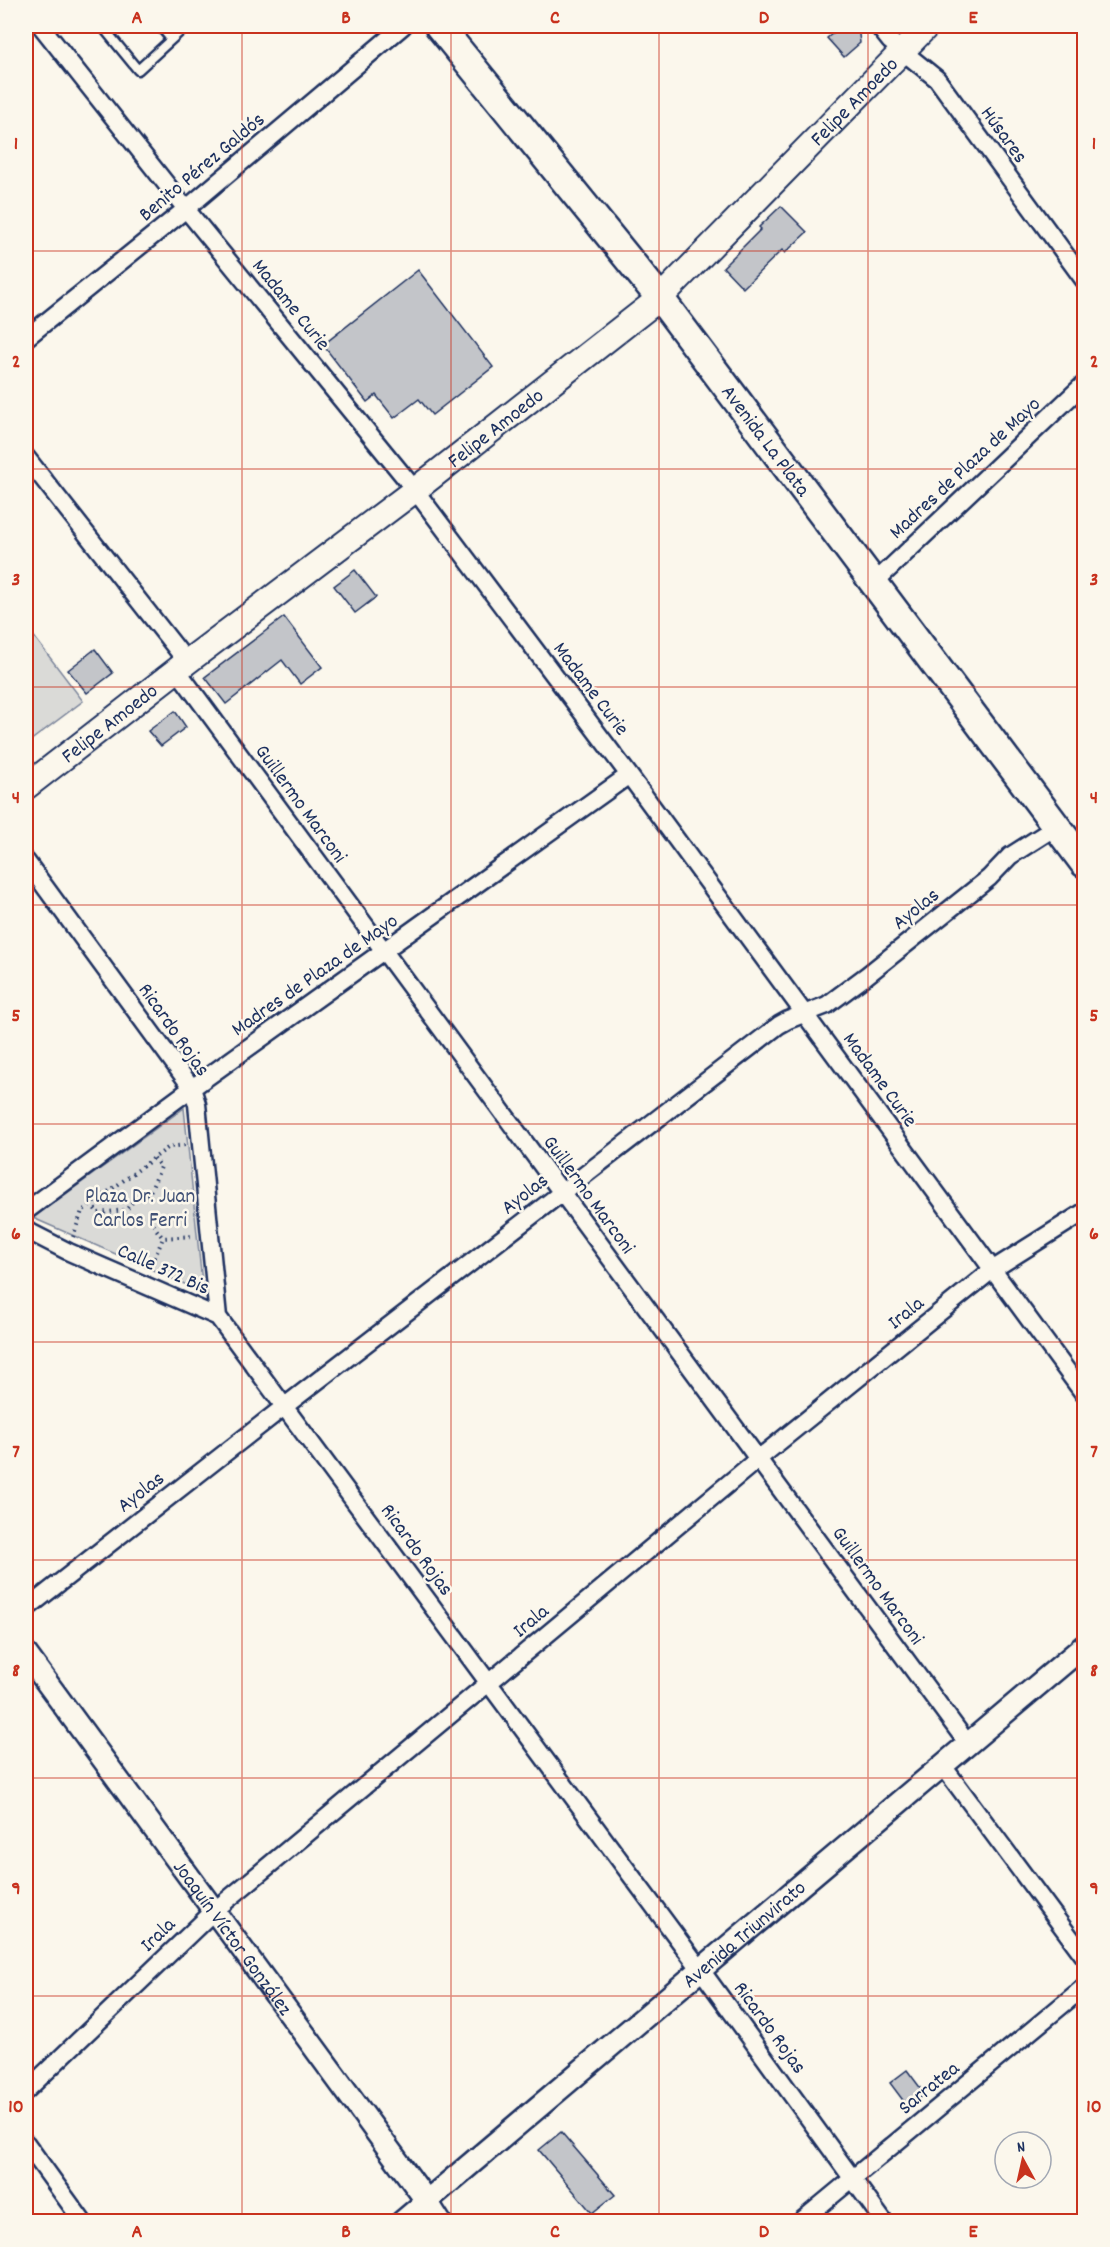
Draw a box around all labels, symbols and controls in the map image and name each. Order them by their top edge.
text: A [132,5,143,33]
text: B [341,5,351,33]
text: C [550,5,560,33]
text: D [759,5,770,33]
text: E [968,5,978,33]
street label: Felipe Amoedo [805,51,907,154]
street label: Húsares [972,101,1034,171]
street label: Benito Pérez Galdós [133,106,273,230]
text: 1 [14,131,18,159]
text: 1 [1092,131,1096,159]
street label: Madame Curie [243,253,336,358]
text: 2 [12,349,20,377]
text: 2 [1090,349,1098,377]
street label: Avenida La Plata [712,380,817,505]
street label: Felipe Amoedo [442,382,551,477]
street label: Madres de Plaza de Mayo [884,391,1049,548]
text: 3 [12,567,20,595]
text: 3 [1090,567,1098,595]
street label: Madame Curie [544,637,635,743]
street label: Felipe Amoedo [56,678,165,772]
street label: Guillermo Marconi [246,739,353,870]
text: 4 [12,785,20,813]
text: 4 [1090,785,1098,813]
street label: Ayolas [887,882,947,939]
street label: Madres de Plaza de Mayo [226,908,405,1045]
street label: Ricardo Rojas [129,978,216,1084]
text: 5 [11,1003,21,1031]
text: 5 [1089,1003,1099,1031]
street label: Madame Curie [834,1027,923,1134]
street label: Guillermo Marconi [534,1130,641,1261]
street label: Ayolas [496,1167,556,1224]
park label: Plaza Dr. Juan Carlos Ferri [85,1183,195,1237]
text: 6 [11,1221,21,1249]
text: 6 [1089,1221,1099,1249]
street label: Calle 372 Bis [112,1237,214,1304]
street label: Irala [882,1290,932,1338]
text: 7 [12,1439,20,1467]
text: 7 [1090,1439,1098,1467]
street label: Ayolas [112,1465,172,1522]
street label: Ricardo Rojas [372,1498,459,1603]
street label: Guillermo Marconi [823,1521,930,1652]
street label: Irala [507,1598,557,1646]
text: 8 [12,1658,20,1686]
text: 8 [1090,1658,1098,1686]
street label: Joaquín Víctor González [164,1855,298,2023]
street label: Avenida Triunvirato [677,1875,814,1997]
text: 9 [11,1876,21,1904]
text: 9 [1089,1876,1099,1904]
street label: Irala [135,1911,184,1960]
street label: Ricardo Rojas [725,1976,812,2081]
street label: Sarratea [893,2054,968,2123]
text: 10 [8,2094,24,2122]
text: 10 [1086,2094,1102,2122]
north arrow [993,2130,1053,2190]
text: N [1016,2136,1027,2160]
text: A [132,2219,143,2247]
text: B [341,2219,351,2247]
text: C [550,2219,560,2247]
text: D [759,2219,770,2247]
text: E [968,2219,978,2247]

